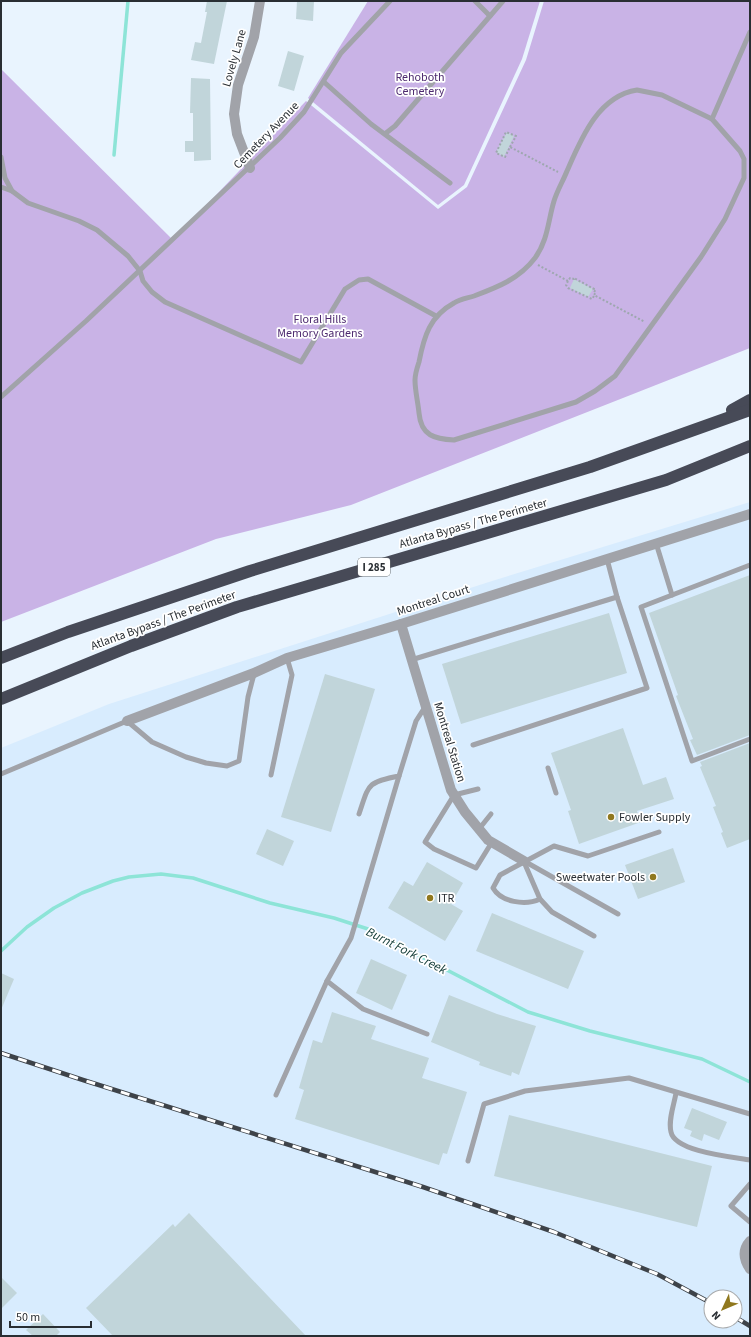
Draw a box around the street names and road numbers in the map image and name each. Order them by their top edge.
street label: Lovely Lane [218,27,251,89]
street label: Cemetery Avenue [230,98,303,173]
street label: Atlanta Bypass / The Perimeter [397,494,550,553]
road number: I 285 [358,558,390,576]
street label: Montreal Court [395,581,472,620]
street label: Atlanta Bypass / The Perimeter [88,586,239,655]
street label: Montreal Station [429,700,470,784]

